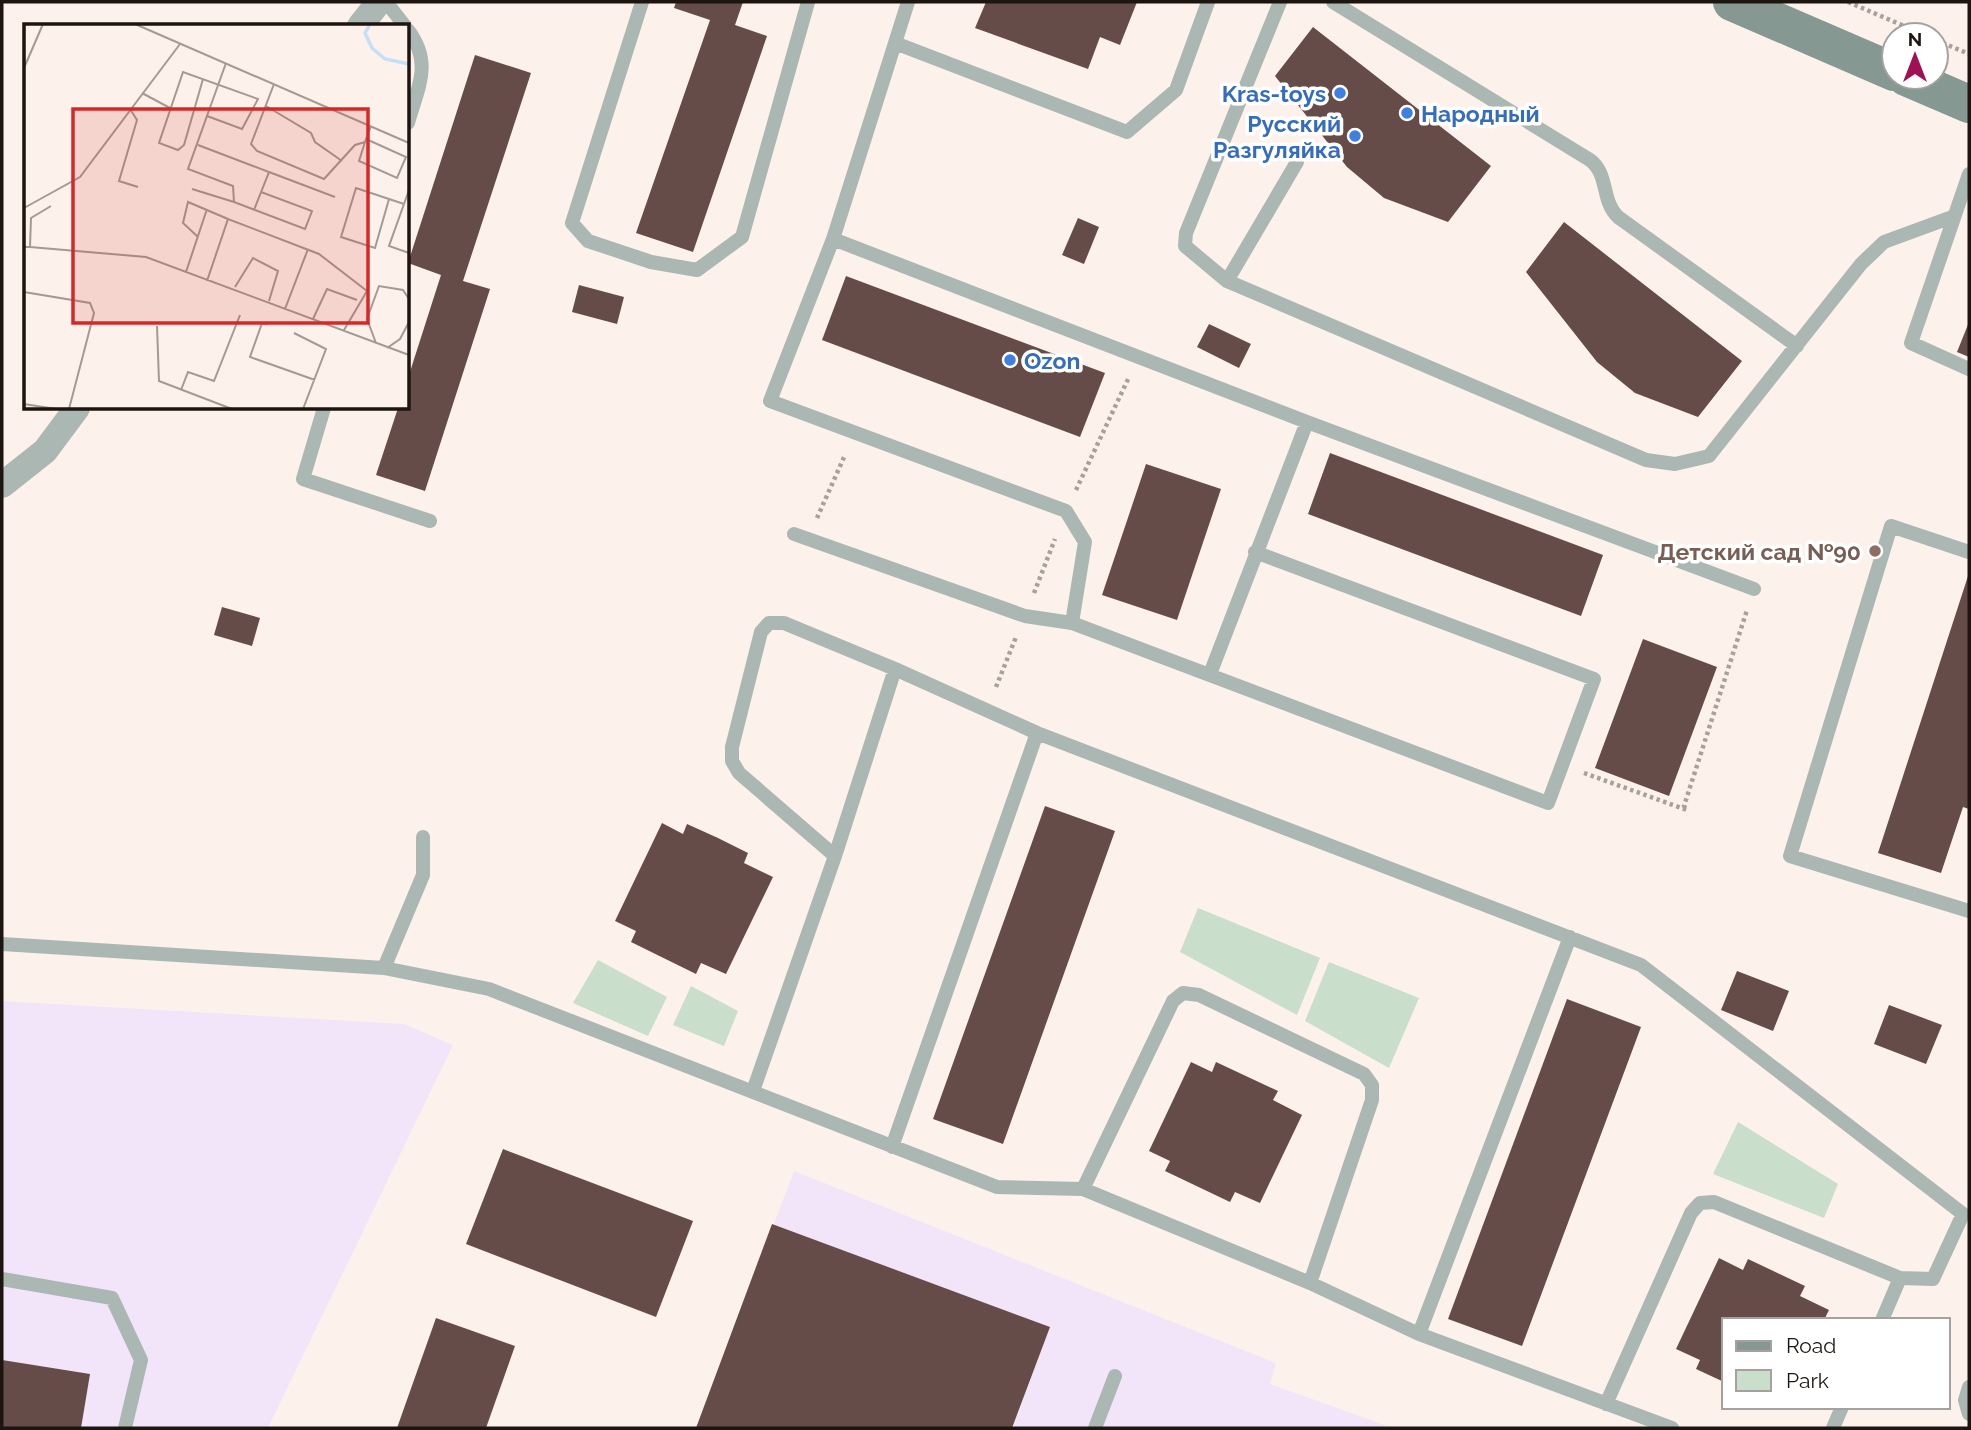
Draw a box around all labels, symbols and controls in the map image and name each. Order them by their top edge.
north arrow [1880,21,1950,91]
inset map [24,24,410,410]
text: N [1908,28,1922,50]
place label: Kras-toys [1222,80,1326,107]
marker: Kras-toys [1332,85,1348,101]
place label: Народный [1421,100,1540,127]
marker: Народный [1399,105,1415,121]
place label: Русский Разгуляйка [1213,110,1341,163]
marker: Русский Разгуляйка [1347,128,1363,144]
place label: Ozon [1024,347,1080,374]
marker: Ozon [1002,352,1018,368]
place label: Детский сад №90 [1657,538,1861,565]
marker: Детский сад №90 [1867,543,1883,559]
legend [1722,1318,1950,1409]
text: Road [1786,1333,1836,1358]
text: Park [1786,1368,1829,1393]

